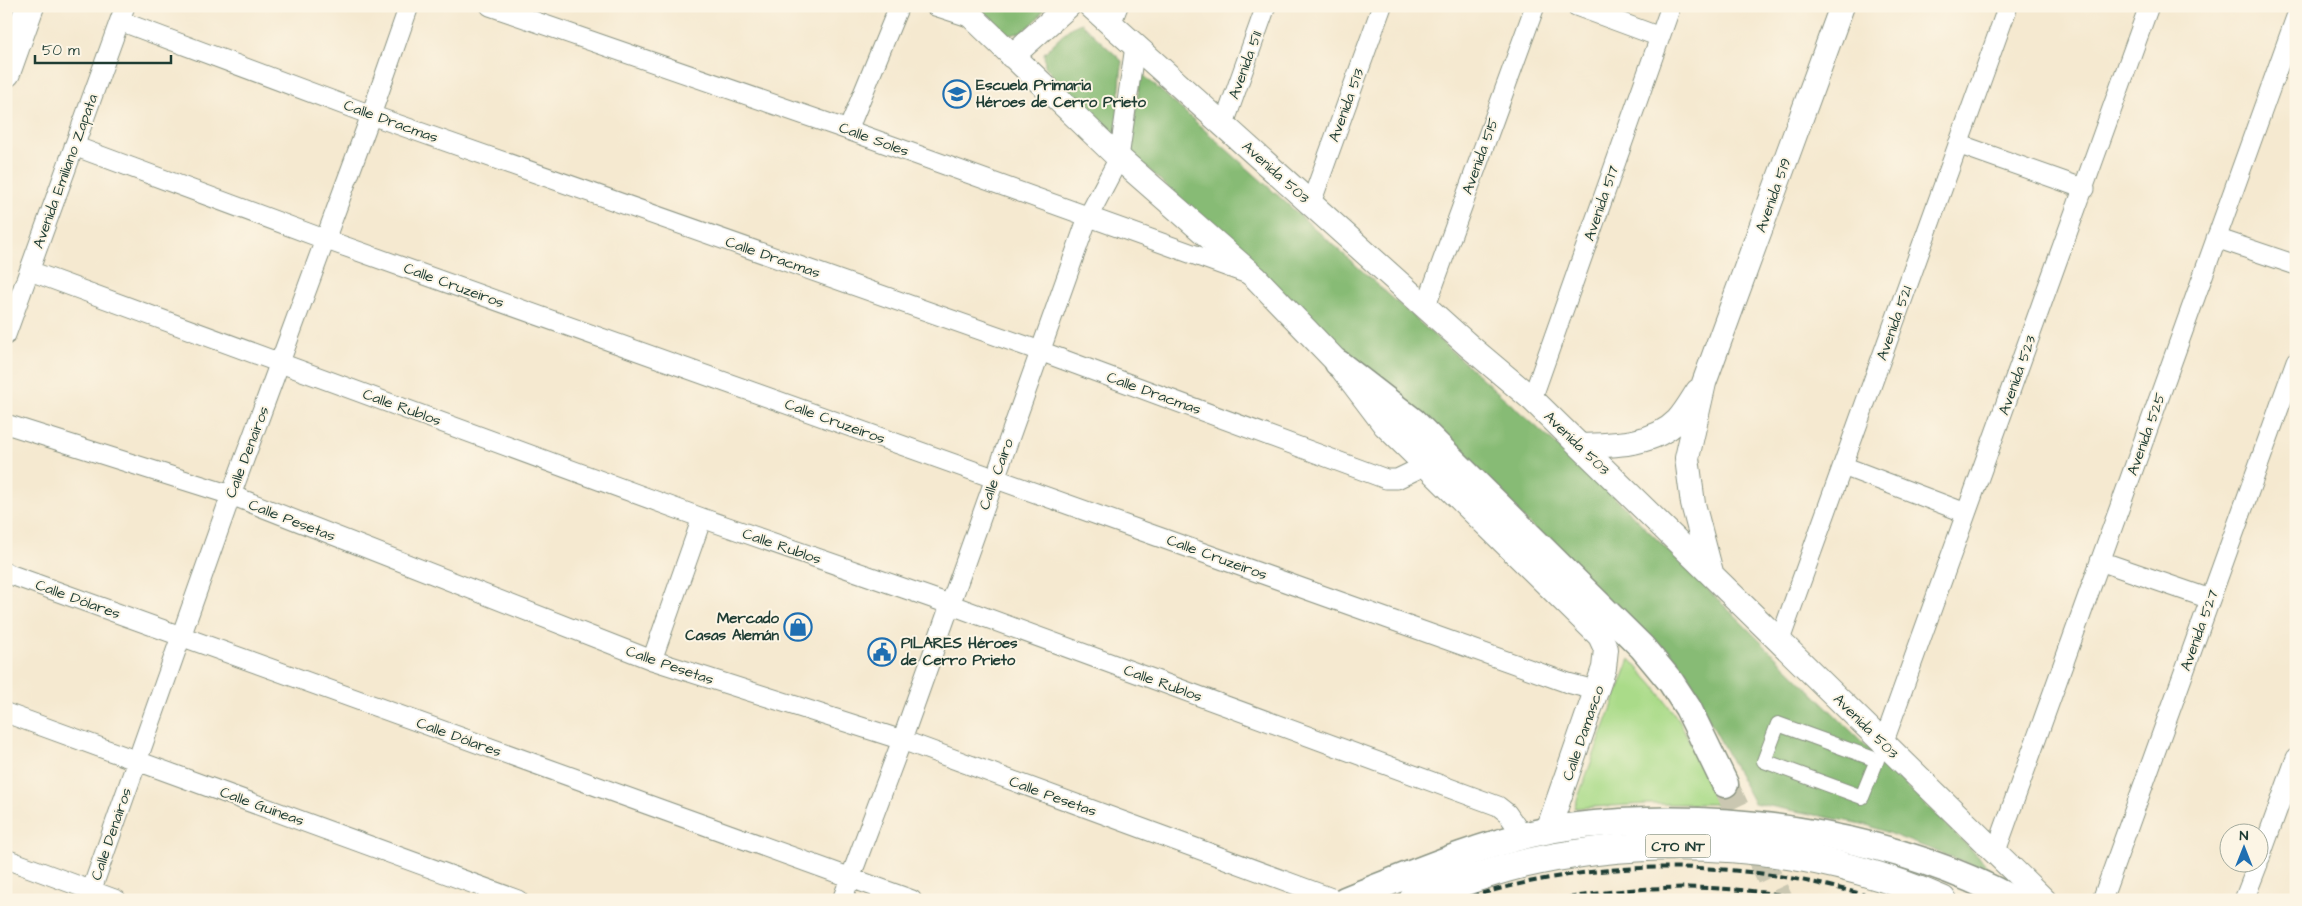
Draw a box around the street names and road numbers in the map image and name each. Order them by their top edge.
street label: Avenida 511 [1223,28,1268,102]
street label: Avenida 513 [1323,65,1370,145]
street label: Avenida Emiliano Zapata [28,91,103,251]
street label: Calle Dracmas [341,95,441,148]
street label: Avenida 515 [1457,115,1504,197]
street label: Calle Soles [836,117,912,162]
street label: Avenida 503 [1237,136,1314,209]
street label: Avenida 519 [1750,155,1797,235]
street label: Avenida 517 [1579,163,1624,244]
street label: Calle Dracmas [723,231,824,284]
street label: Calle Cruzeiros [401,258,508,314]
street label: Avenida 521 [1871,283,1918,363]
street label: Avenida 523 [1993,332,2042,418]
street label: Calle Dracmas [1104,367,1204,420]
street label: Calle Rublos [360,384,444,432]
street label: Avenida 525 [2122,390,2171,478]
street label: Calle Cruzeiros [782,394,889,450]
street label: Calle Denairos [220,403,275,501]
street label: Avenida 503 [1539,407,1615,480]
street label: Calle Cairo [974,435,1019,513]
street label: Calle Pesetas [245,494,339,547]
street label: Calle Rublos [740,523,825,570]
street label: Calle Cruzeiros [1164,530,1271,586]
street label: Calle Dólares [32,574,124,625]
street label: Avenida 527 [2175,587,2224,674]
street label: Calle Pesetas [623,641,717,690]
street label: Calle Rublos [1121,660,1205,708]
street label: Calle Damasco [1557,682,1610,783]
street label: Avenida 503 [1828,689,1903,764]
street label: Calle Dólares [413,712,505,763]
street label: Calle Pesetas [1006,771,1100,822]
street label: Calle Guineas [217,782,307,832]
street label: Calle Denairos [86,785,137,883]
road number: CTO INT [1646,834,1710,858]

